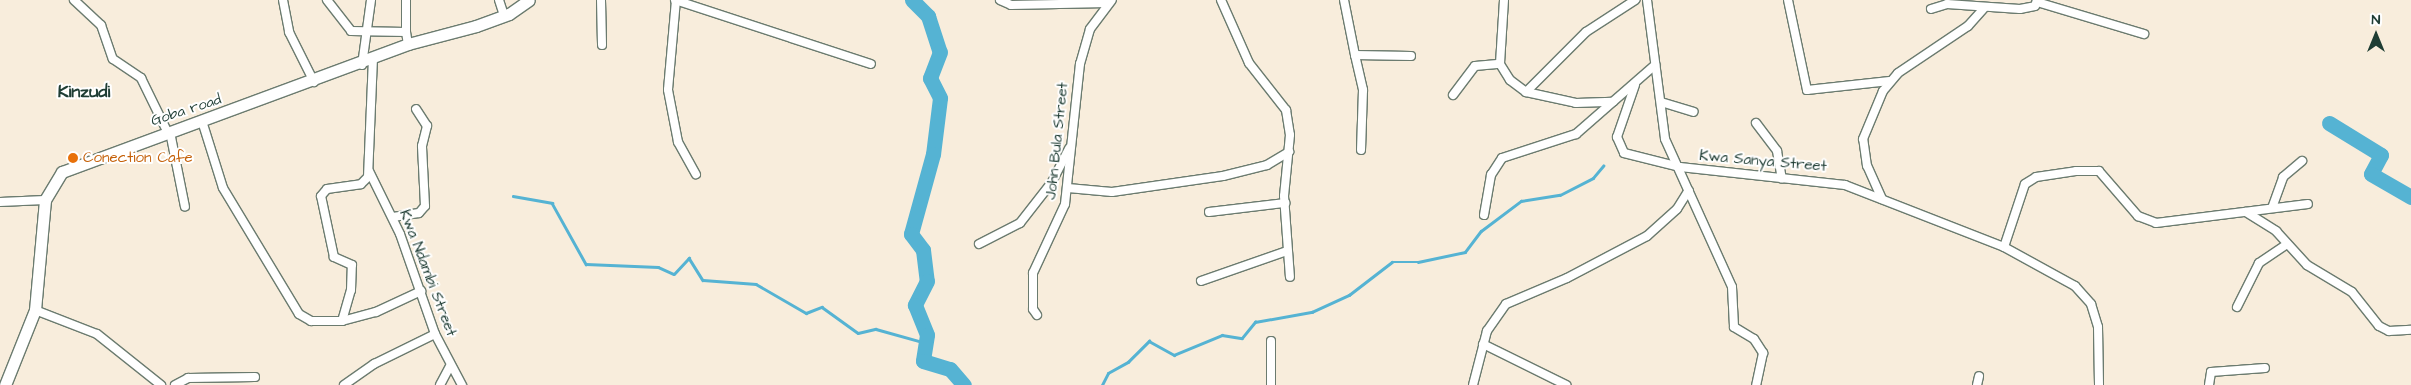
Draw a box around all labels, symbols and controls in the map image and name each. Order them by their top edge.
north arrow [2351,10,2401,60]
text: N [2372,10,2380,30]
district label: Kinzudi [58,81,110,103]
street label: John Bula Street [1042,81,1072,201]
street label: Goba road [149,90,223,130]
street label: Kwa Sanya Street [1699,146,1827,176]
place label: Conection Cafe [83,149,193,167]
marker: Conection Cafe [67,152,79,164]
street label: Kwa Ndambi Street [396,207,460,339]

